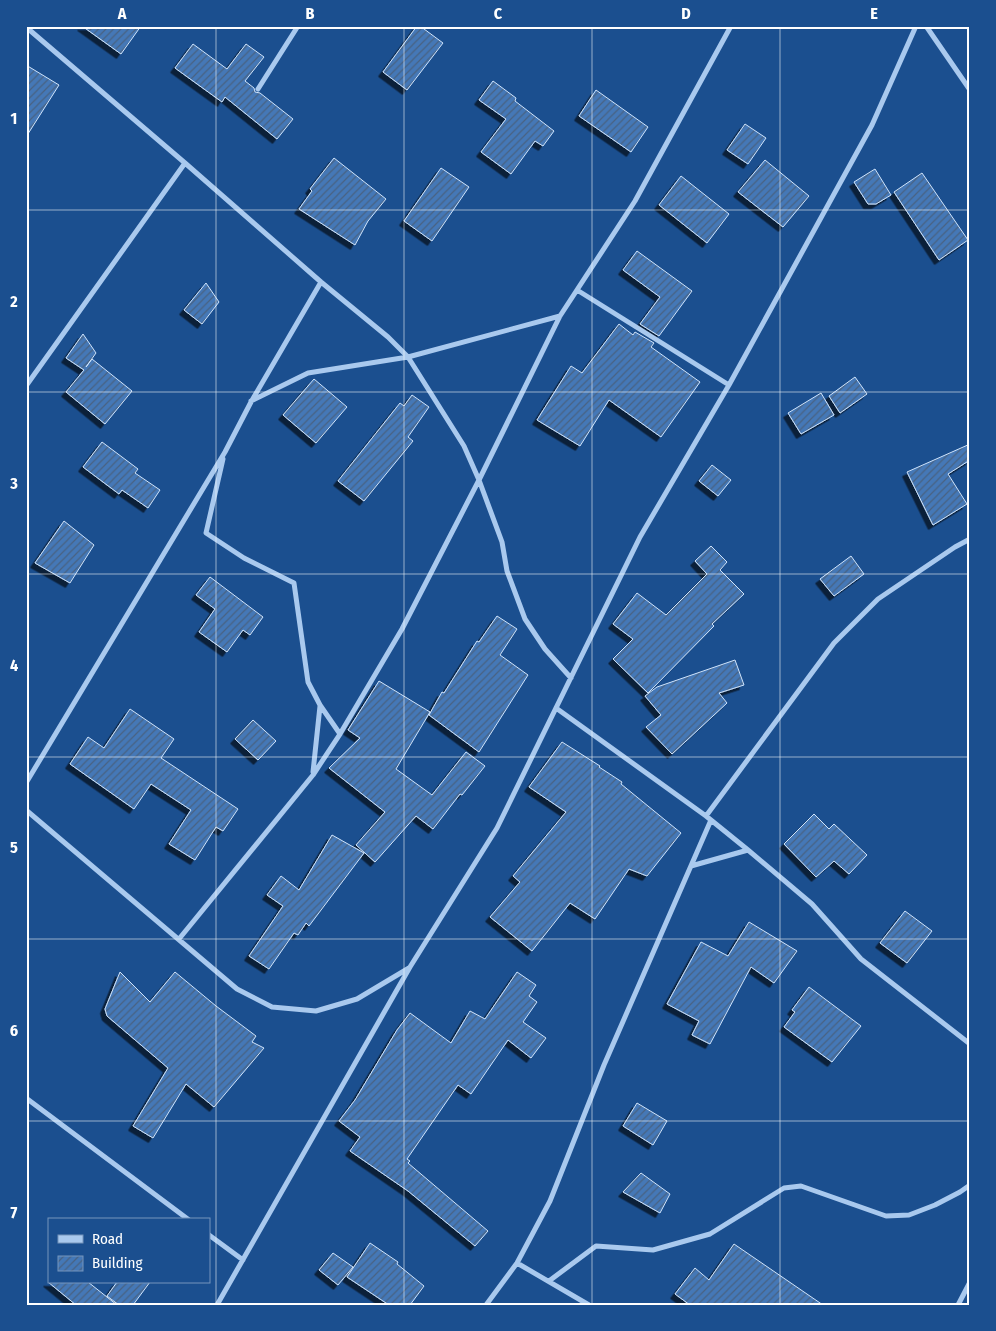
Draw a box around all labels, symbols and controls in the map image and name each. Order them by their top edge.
text: A [117,4,127,23]
text: B [306,4,315,23]
text: C [494,4,503,23]
text: D [681,4,691,23]
text: E [870,4,878,23]
text: 1 [11,109,17,128]
text: 2 [9,292,18,311]
text: 3 [9,474,18,493]
text: 4 [10,656,18,675]
text: 5 [10,838,18,857]
text: 6 [10,1021,18,1040]
text: 7 [11,1203,18,1222]
legend [48,1218,210,1284]
text: Road [92,1230,123,1248]
text: Building [92,1254,143,1272]

